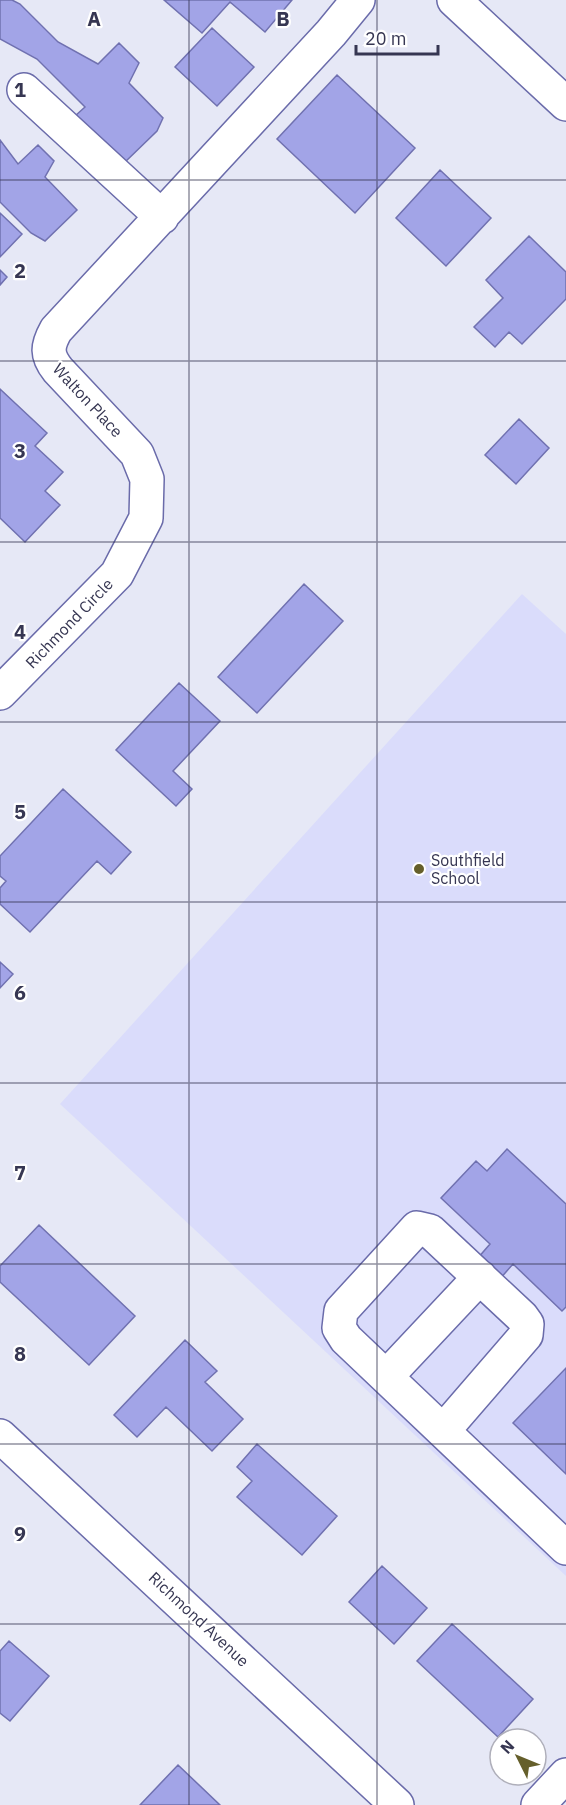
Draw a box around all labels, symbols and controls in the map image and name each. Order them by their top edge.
text: A [87,5,101,32]
text: B [276,5,290,32]
scale bar [356,18,438,56]
text: 20 m [365,27,407,50]
text: 1 [14,76,26,103]
text: 2 [14,257,26,284]
street label: Walton Place [49,359,127,441]
text: 3 [14,437,26,464]
street label: Richmond Circle [21,574,117,672]
text: 4 [14,618,26,645]
text: 5 [14,798,26,825]
place label: Southfield School [431,850,505,888]
marker: Southfield School [412,862,426,876]
text: 6 [14,979,26,1006]
text: 7 [14,1159,26,1186]
text: 8 [14,1340,26,1367]
text: 9 [14,1520,26,1547]
street label: Richmond Avenue [145,1567,253,1671]
north arrow [488,1727,548,1787]
text: N [496,1736,518,1758]

